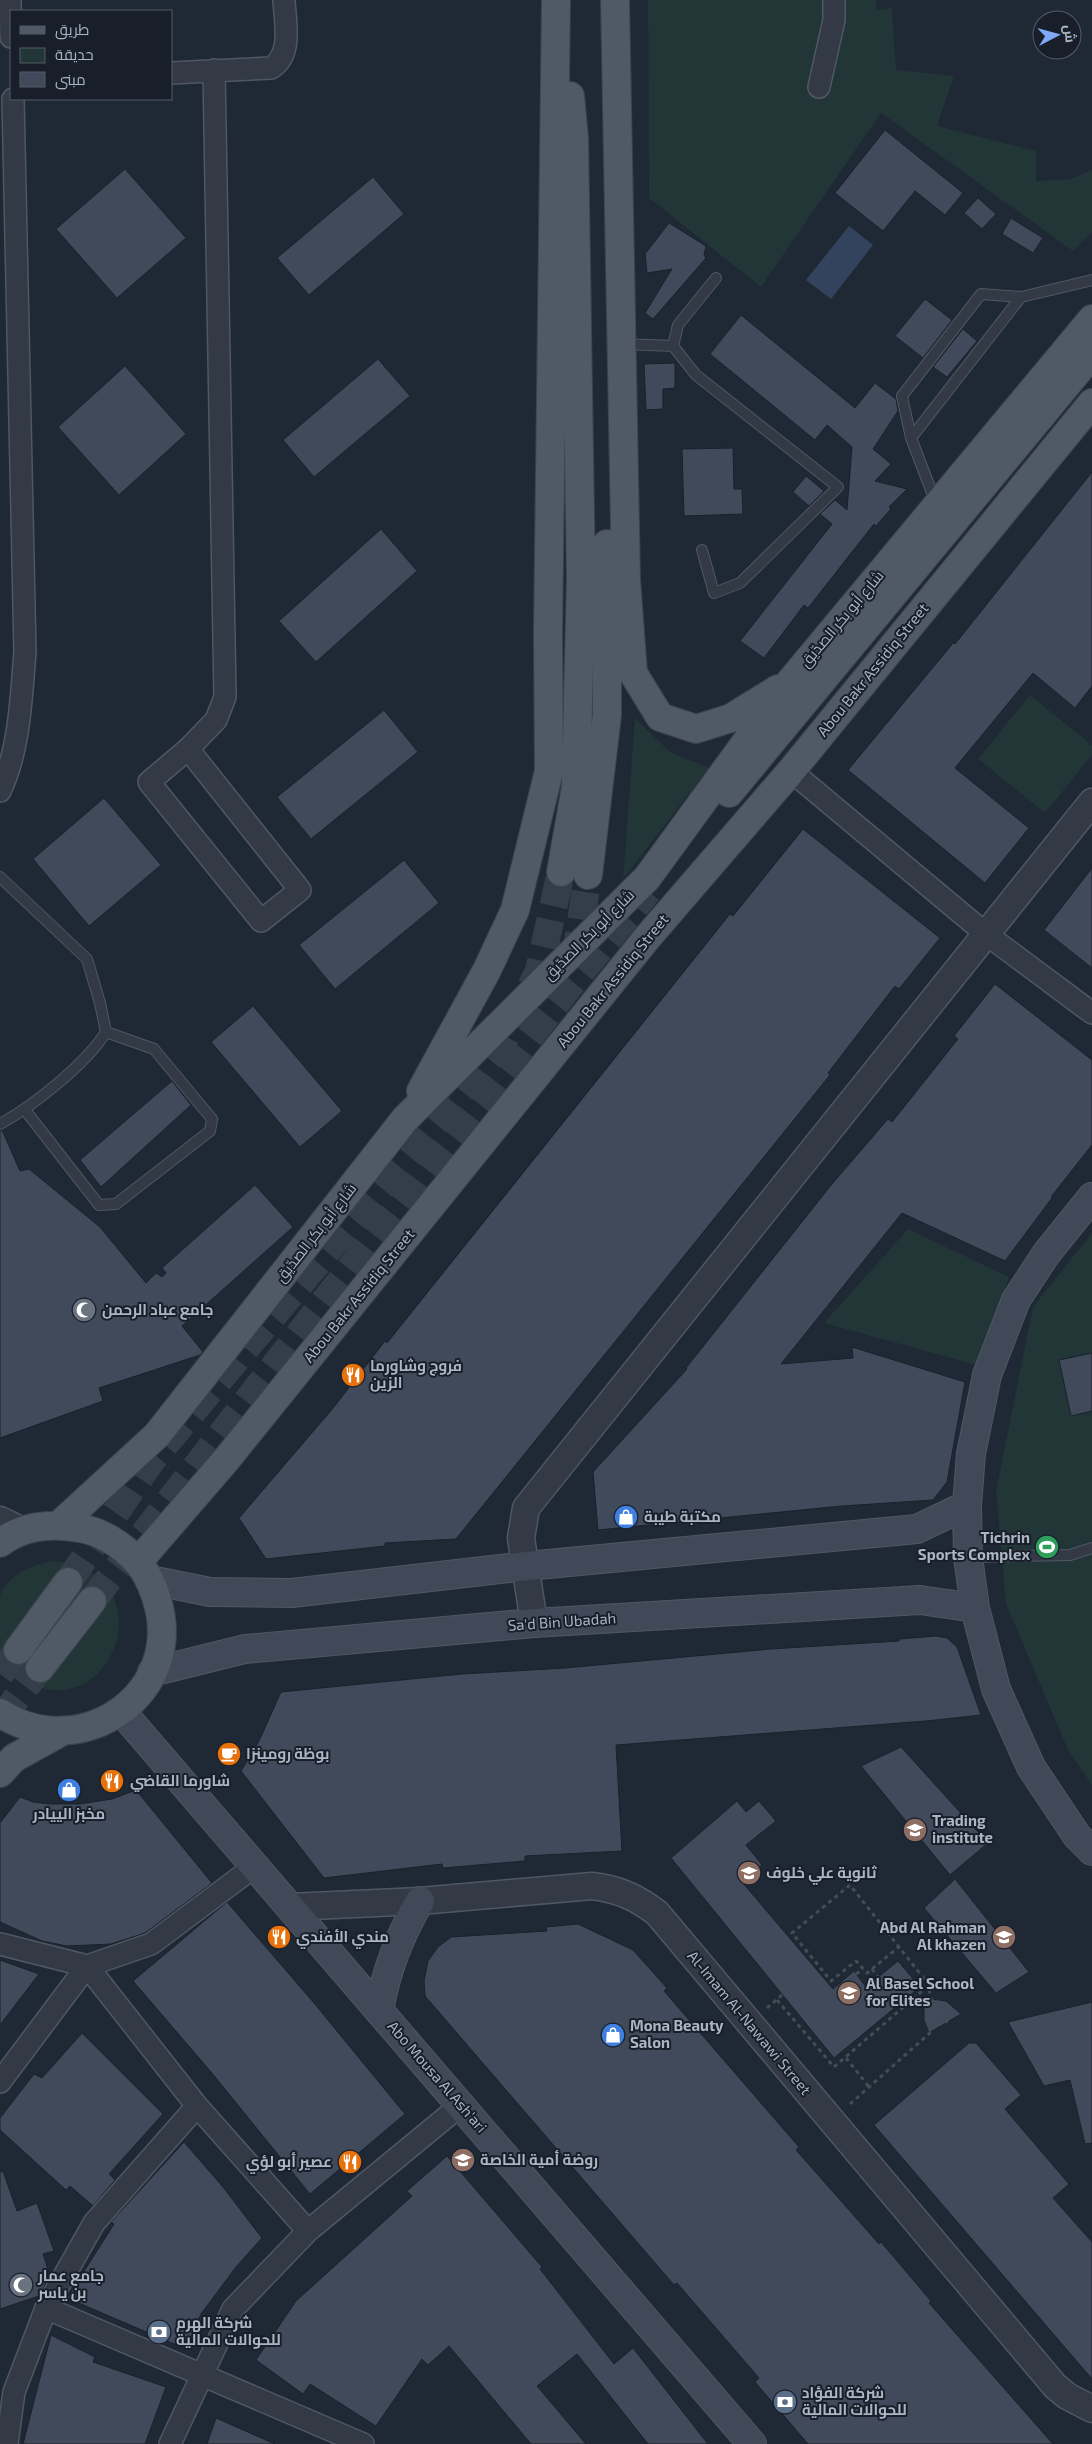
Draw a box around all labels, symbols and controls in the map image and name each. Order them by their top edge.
legend [10,10,172,100]
north arrow [1032,10,1082,60]
text: طريق [55,20,89,40]
text: ش [1060,24,1080,44]
text: حديقة [55,45,94,63]
text: مبنى [55,70,86,90]
street label: شارع أبو بكر الصدّيق [796,566,889,672]
street label: Abou Bakr Assidiq Street [813,599,932,740]
street label: شارع أبو بكر الصدّيق [539,885,639,985]
street label: Abou Bakr Assidiq Street [553,910,672,1051]
street label: شارع أبو بكر الصدّيق [271,1179,362,1287]
street label: Abou Bakr Assidiq Street [299,1225,418,1366]
mosque icon: جامع عباد الرحمن [71,1297,97,1323]
place label: جامع عباد الرحمن [102,1300,213,1320]
place label: فروج وشاورما الزين [370,1356,462,1392]
restaurant icon: فروج وشاورما الزين [340,1362,366,1388]
shop icon: مكتبة طيبة [613,1504,639,1530]
place label: مكتبة طيبة [644,1507,721,1525]
place label: Tichrin Sports Complex [918,1528,1030,1563]
sports icon: Tichrin Sports Complex [1034,1534,1060,1560]
street label: Sa'd Bin Ubadah [507,1608,617,1634]
cafe icon: بوظة رومينزا [216,1741,242,1767]
place label: بوظة رومينزا [246,1744,329,1763]
restaurant icon: شاورما القاضي [99,1768,125,1794]
place label: شاورما القاضي [130,1771,230,1792]
shop icon: مخبز الييادر [56,1777,82,1803]
place label: مخبز الييادر [32,1804,105,1823]
place label: Trading institute [932,1811,993,1846]
school or university icon: Trading institute [902,1817,928,1843]
school or university icon: ثانوية علي خلوف [736,1860,762,1886]
place label: ثانوية علي خلوف [766,1863,877,1885]
place label: Abd Al Rahman Al khazen [880,1918,986,1953]
restaurant icon: مندي الأفندي [266,1924,292,1950]
school or university icon: Abd Al Rahman Al khazen [991,1924,1017,1950]
place label: مندي الأفندي [296,1927,389,1949]
street label: Al-Imam Al-Nawawi Street [684,1947,815,2098]
place label: Al Basel School for Elites [866,1974,974,2009]
school or university icon: Al Basel School for Elites [836,1980,862,2006]
place label: Mona Beauty Salon [630,2016,724,2051]
street label: Abo Mousa Al Ash'ari [384,2017,491,2136]
shop icon: Mona Beauty Salon [600,2022,626,2048]
school or university icon: روضة أمية الخاصة [450,2147,476,2173]
restaurant icon: عصير أبو لؤي [337,2149,363,2175]
place label: روضة أمية الخاصة [480,2150,598,2169]
place label: عصير أبو لؤي [246,2152,332,2174]
place label: جامع عمار بن ياسر [37,2266,104,2302]
mosque icon: جامع عمار بن ياسر [8,2272,34,2298]
place label: شركة الهرم للحوالات المالية [176,2313,281,2349]
bank icon: شركة الهرم للحوالات المالية [146,2319,172,2345]
place label: شركة الفؤاد للحوالات المالية [802,2383,907,2419]
bank icon: شركة الفؤاد للحوالات المالية [772,2389,798,2415]

